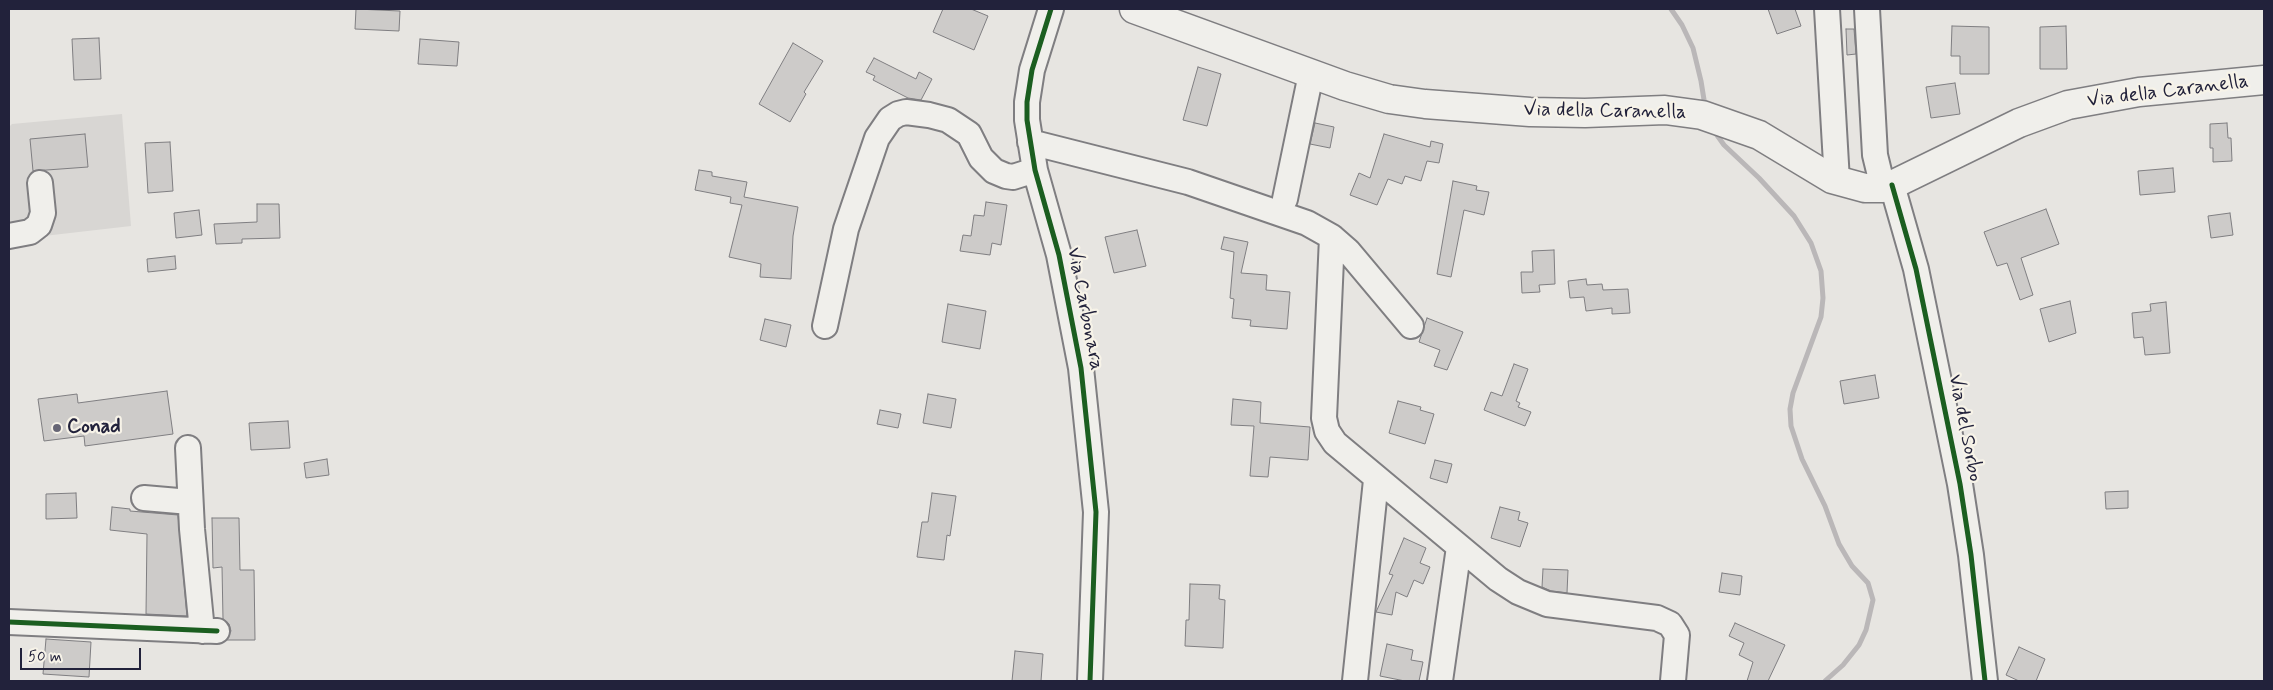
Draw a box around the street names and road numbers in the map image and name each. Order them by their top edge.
street label: Via della Caranella [2086,70,2250,114]
street label: Via della Caranella [1523,99,1687,125]
street label: Via Carbonara [1060,245,1108,373]
street label: Via del Sorbo [1942,372,1986,484]

